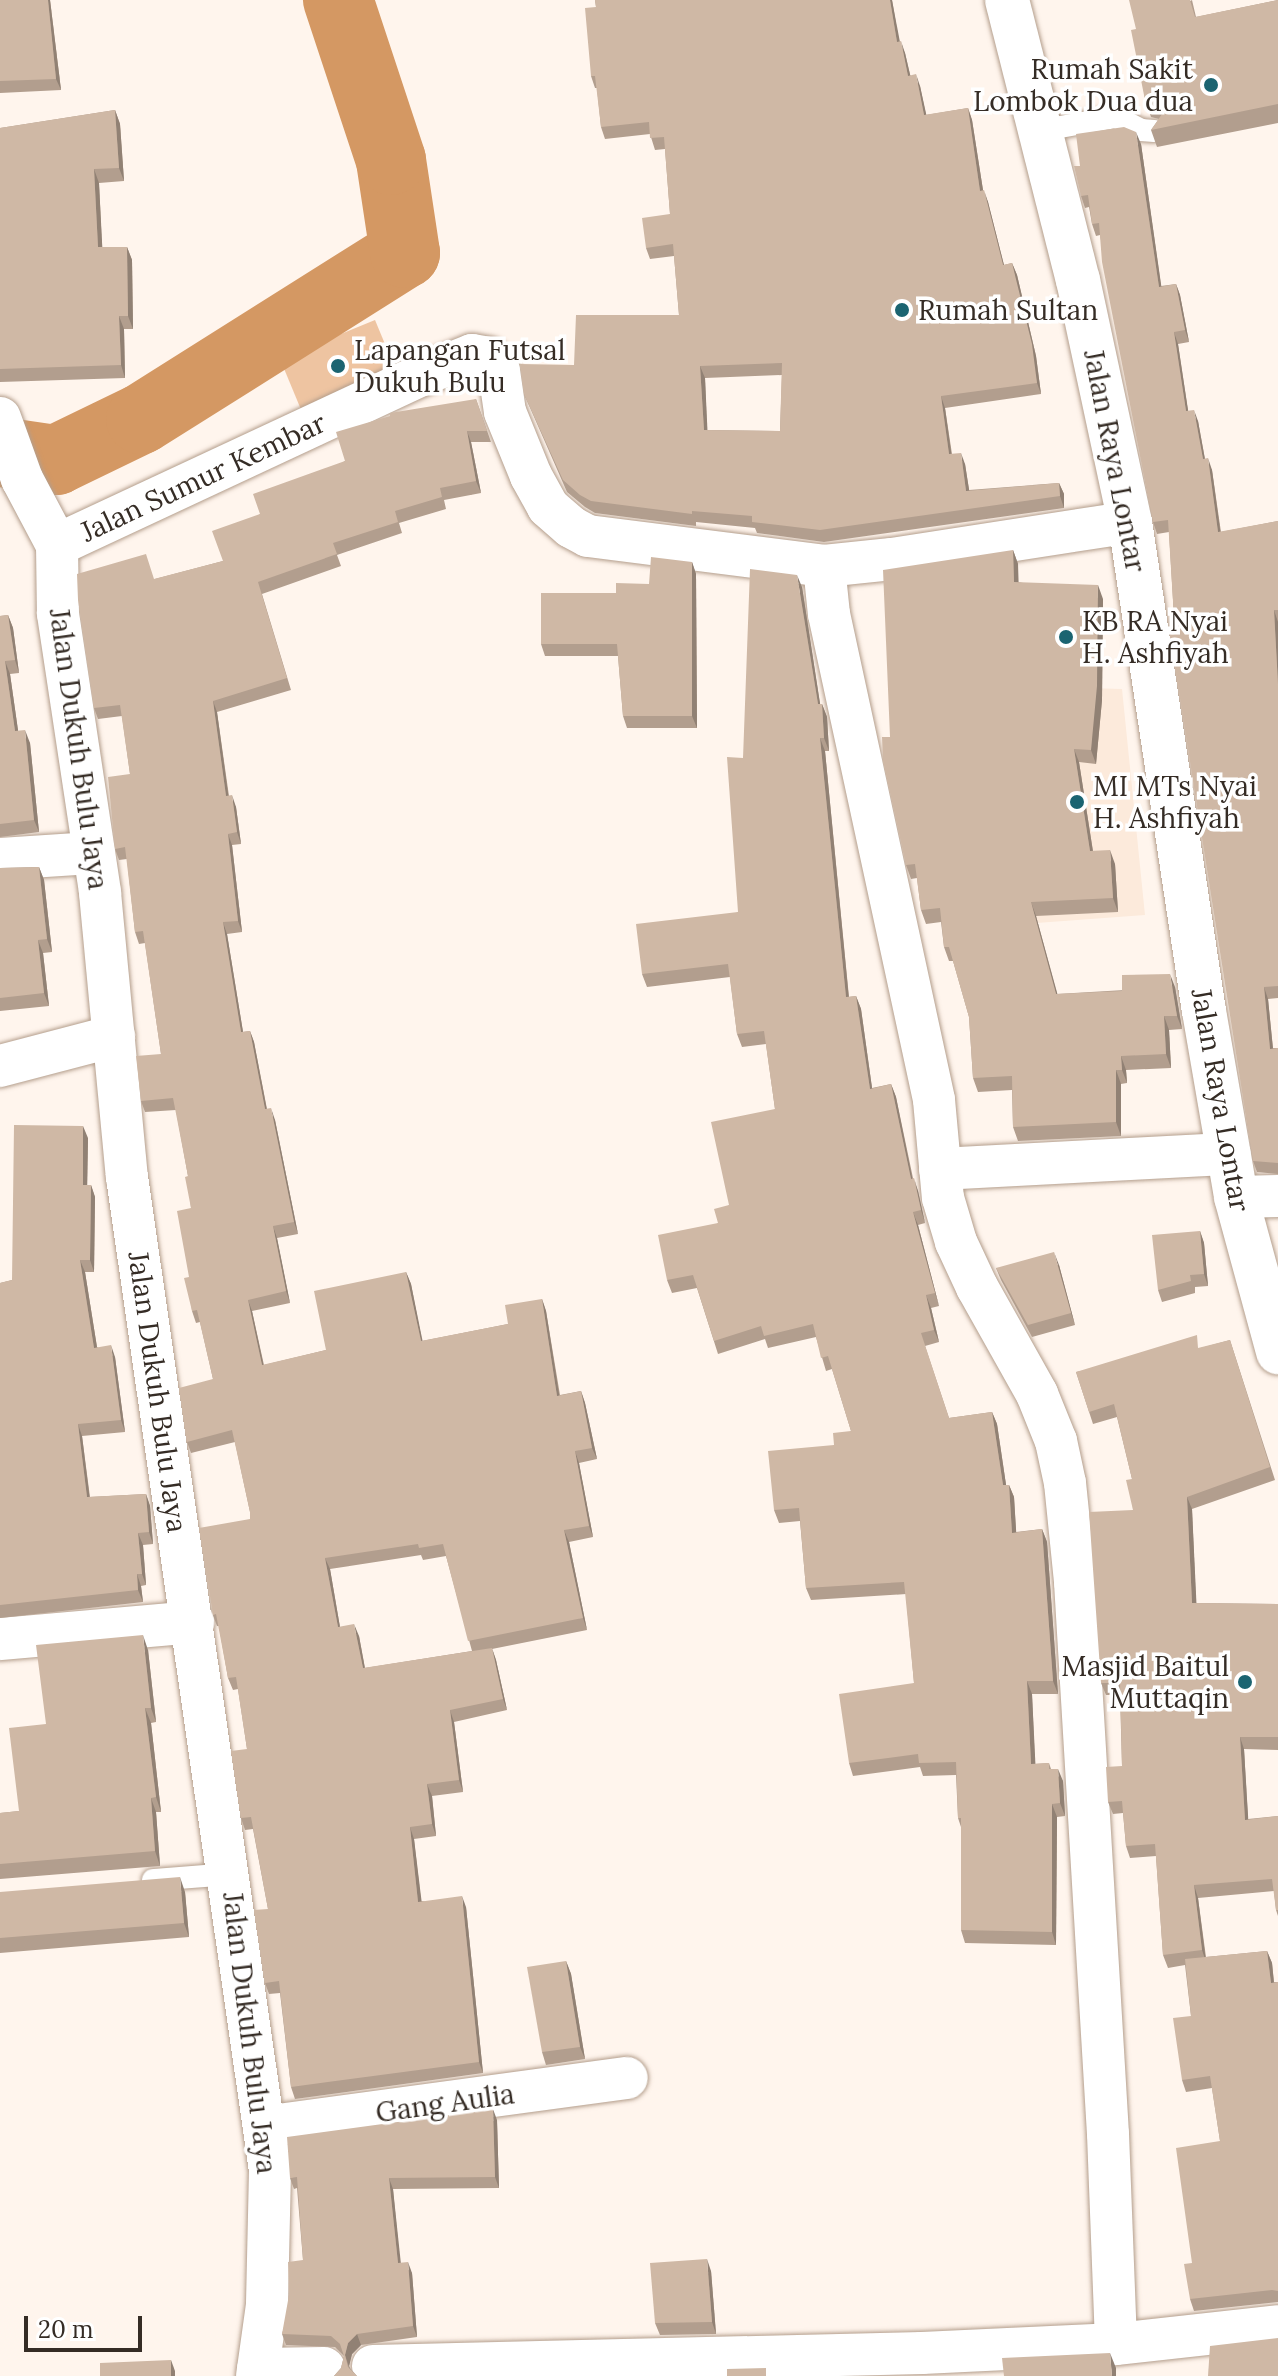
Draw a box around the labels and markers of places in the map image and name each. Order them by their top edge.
place label: Rumah Sakit Lombok Dua dua [973,52,1193,118]
marker: Rumah Sakit Lombok Dua dua [1200,74,1222,96]
place label: Rumah Sultan [918,293,1098,327]
marker: Rumah Sultan [893,301,911,319]
place label: Lapangan Futsal Dukuh Bulu [354,333,565,399]
marker: Lapangan Futsal Dukuh Bulu [329,357,347,375]
place label: KB RA Nyai H. Ashfiyah [1082,604,1229,670]
marker: KB RA Nyai H. Ashfiyah [1057,628,1075,646]
place label: MI MTs Nyai H. Ashfiyah [1093,769,1257,835]
marker: MI MTs Nyai H. Ashfiyah [1068,793,1086,811]
place label: Masjid Baitul Muttaqin [1061,1649,1229,1715]
marker: Masjid Baitul Muttaqin [1236,1673,1254,1691]

